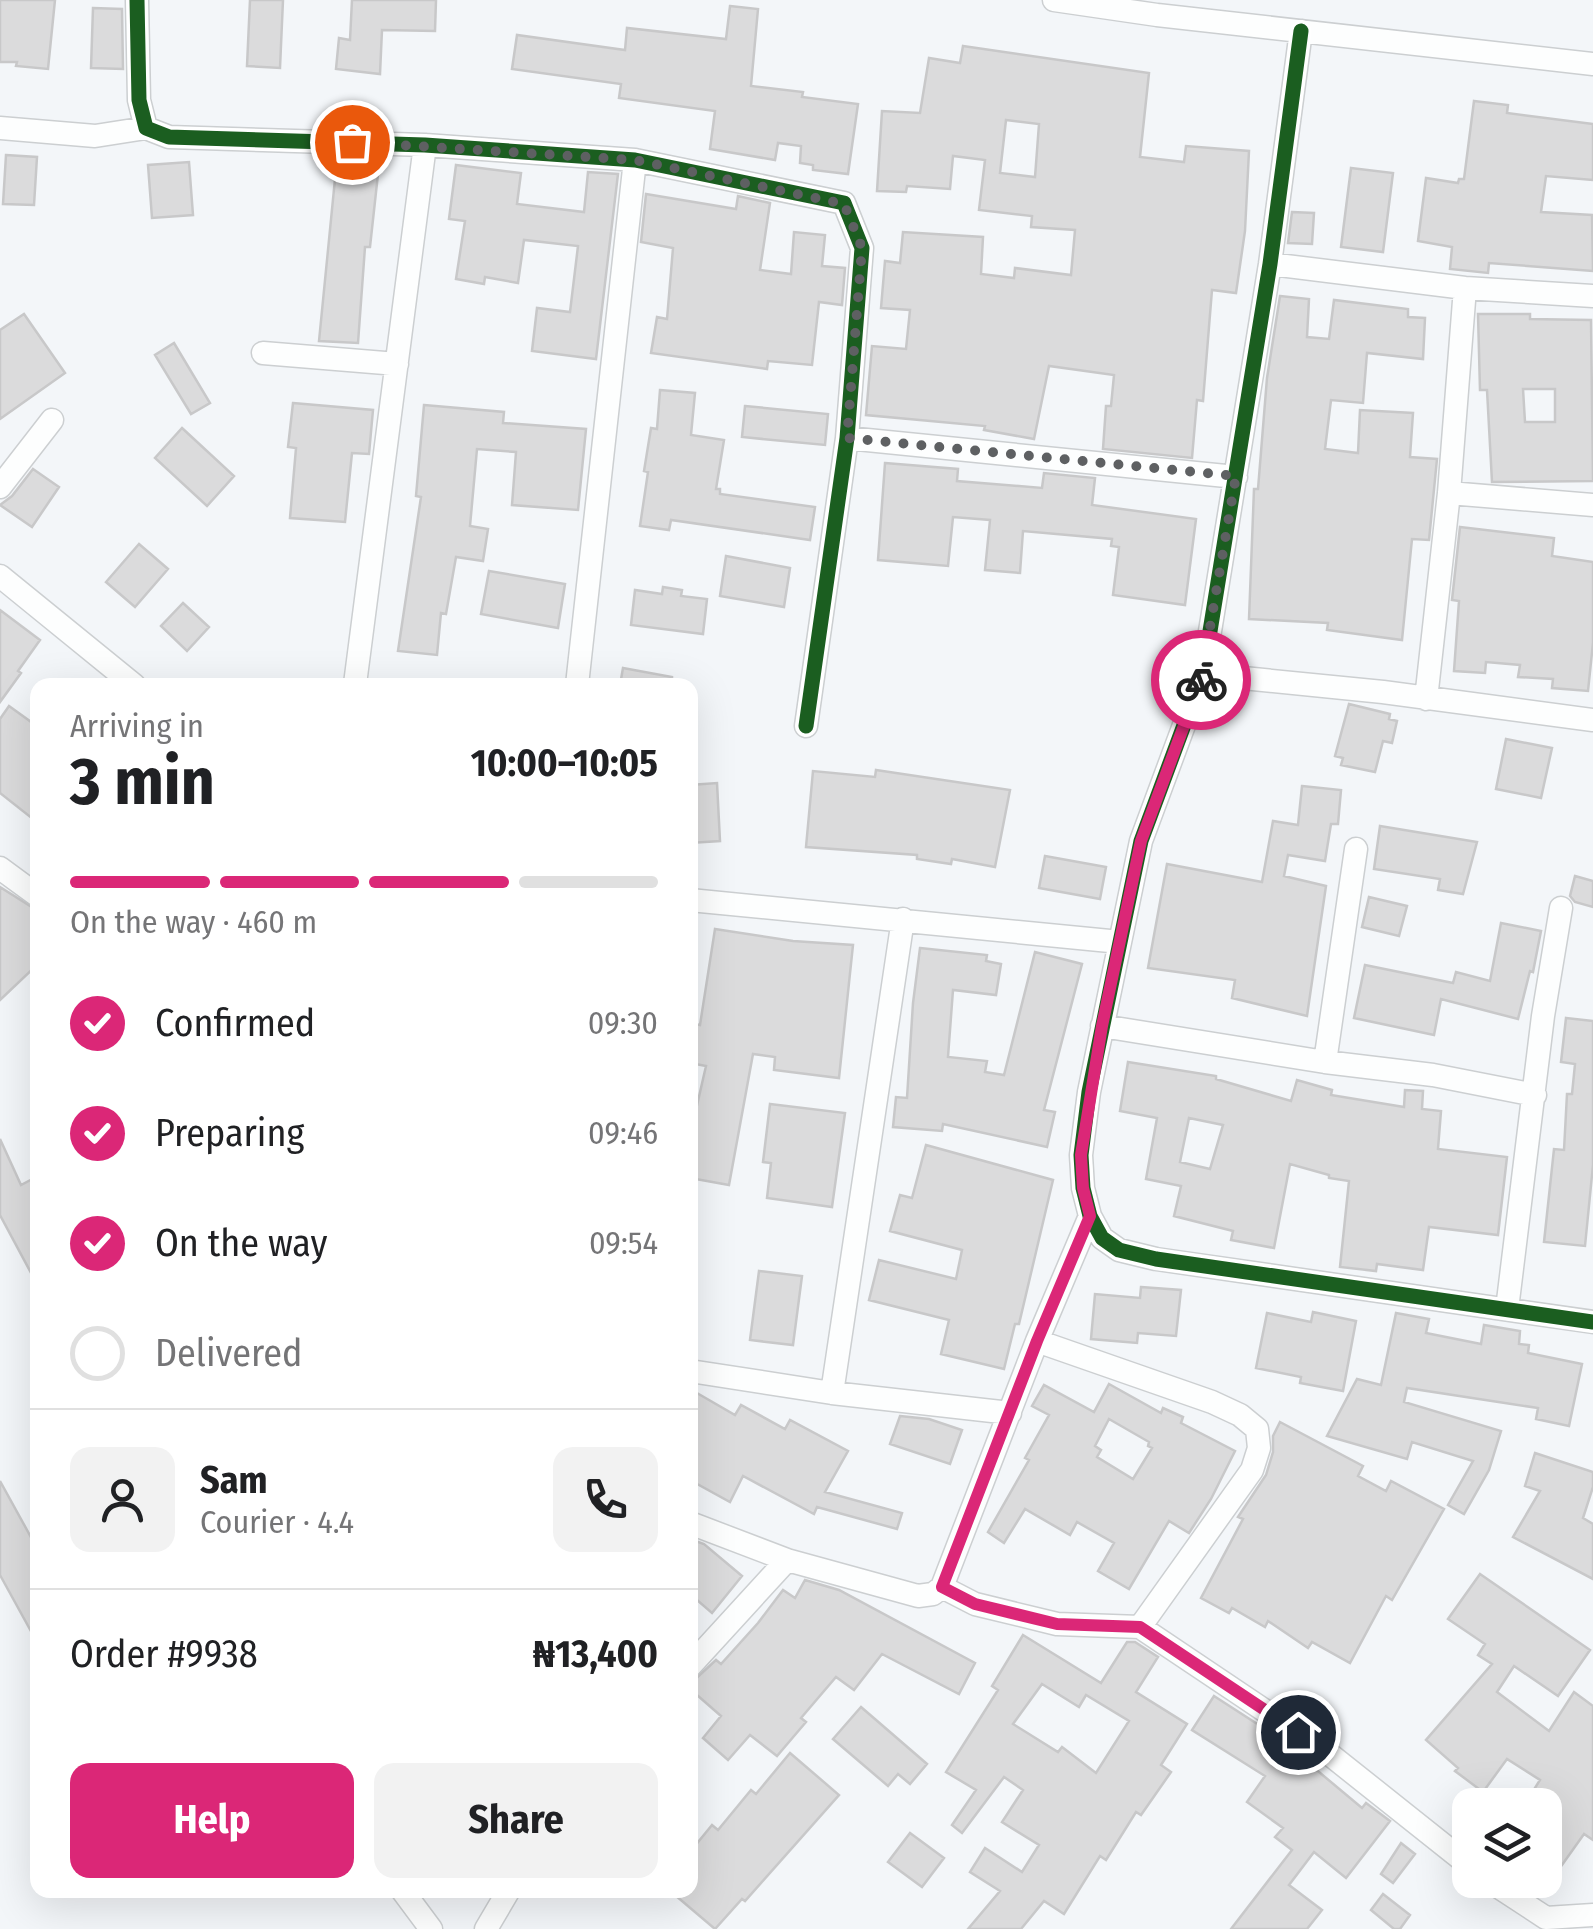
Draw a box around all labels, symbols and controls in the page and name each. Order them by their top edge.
pin [310,100,395,185]
icon: bag [325,115,380,170]
courier [1151,630,1251,730]
icon: bike [1174,653,1229,708]
text: Arriving in [70,707,204,745]
text: 10:00–10:05 [471,740,658,786]
text: 3 min [70,743,215,821]
text: On the way · 460 m [70,903,317,941]
icon: check [70,996,125,1051]
text: Confirmed [155,1000,315,1046]
text: 09:30 [588,1004,658,1042]
icon: check [70,1106,125,1161]
text: Preparing [155,1110,304,1156]
text: 09:46 [588,1114,658,1152]
icon: check [70,1216,125,1271]
text: On the way [155,1220,327,1266]
text: 09:54 [589,1224,658,1262]
text: Delivered [155,1330,302,1376]
button: person [70,1447,175,1552]
button: phone [553,1447,658,1552]
text: Sam [200,1457,268,1503]
text: Courier · 4.4 [200,1503,354,1541]
text: Order #9938 [70,1631,258,1677]
text: ₦13,400 [533,1631,658,1677]
pin [1256,1690,1341,1775]
icon: home [1271,1705,1326,1760]
button: Help [70,1763,354,1878]
button: Share [374,1763,658,1878]
map controls [1452,1788,1562,1898]
button: layers [1452,1788,1562,1898]

